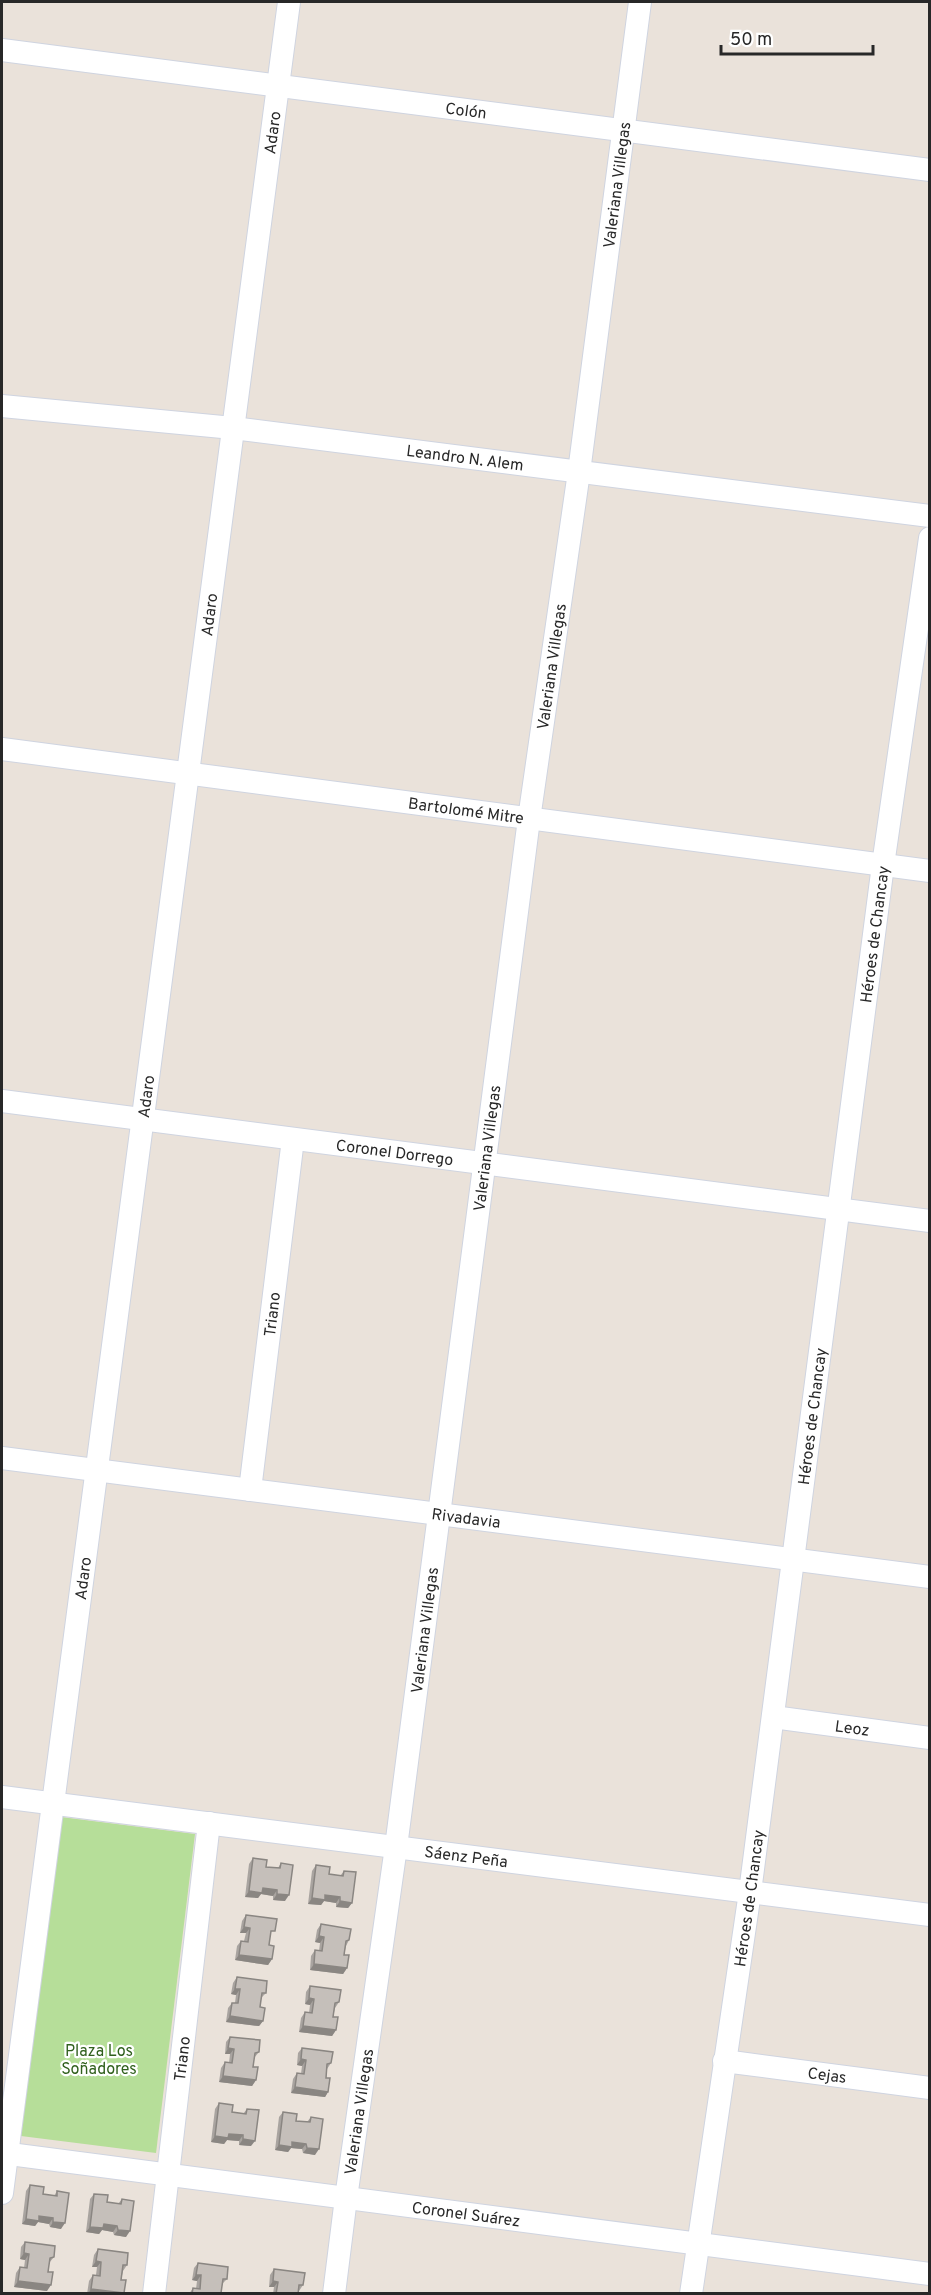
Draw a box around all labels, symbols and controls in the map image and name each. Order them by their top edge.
scale bar [721,18,872,56]
text: 50 m [730,29,772,52]
street label: Colón [444,99,488,125]
street label: Adaro [261,110,287,156]
street label: Valeriana Villegas [600,121,636,249]
street label: Leandro N. Alem [405,442,525,477]
street label: Adaro [198,592,223,637]
street label: Valeriana Villegas [534,602,572,731]
street label: Bartolomé Mitre [407,794,525,829]
street label: Héroes de Chancay [857,865,895,1004]
street label: Adaro [135,1074,160,1119]
street label: Valeriana Villegas [470,1084,506,1213]
street label: Coronel Dorrego [335,1136,454,1171]
street label: Triano [261,1291,286,1338]
street label: Héroes de Chancay [795,1347,832,1486]
street label: Rivadavia [430,1505,502,1534]
street label: Adaro [72,1556,97,1601]
street label: Valeriana Villegas [408,1566,444,1695]
street label: Leoz [833,1717,871,1742]
street label: Héroes de Chancay [731,1829,770,1968]
street label: Sáenz Peña [423,1843,509,1873]
street label: Triano [171,2035,196,2082]
park label: Plaza Los Soñadores [61,2042,137,2080]
street label: Valeriana Villegas [341,2048,379,2176]
street label: Cejas [806,2064,848,2089]
street label: Coronel Suárez [410,2199,521,2232]

